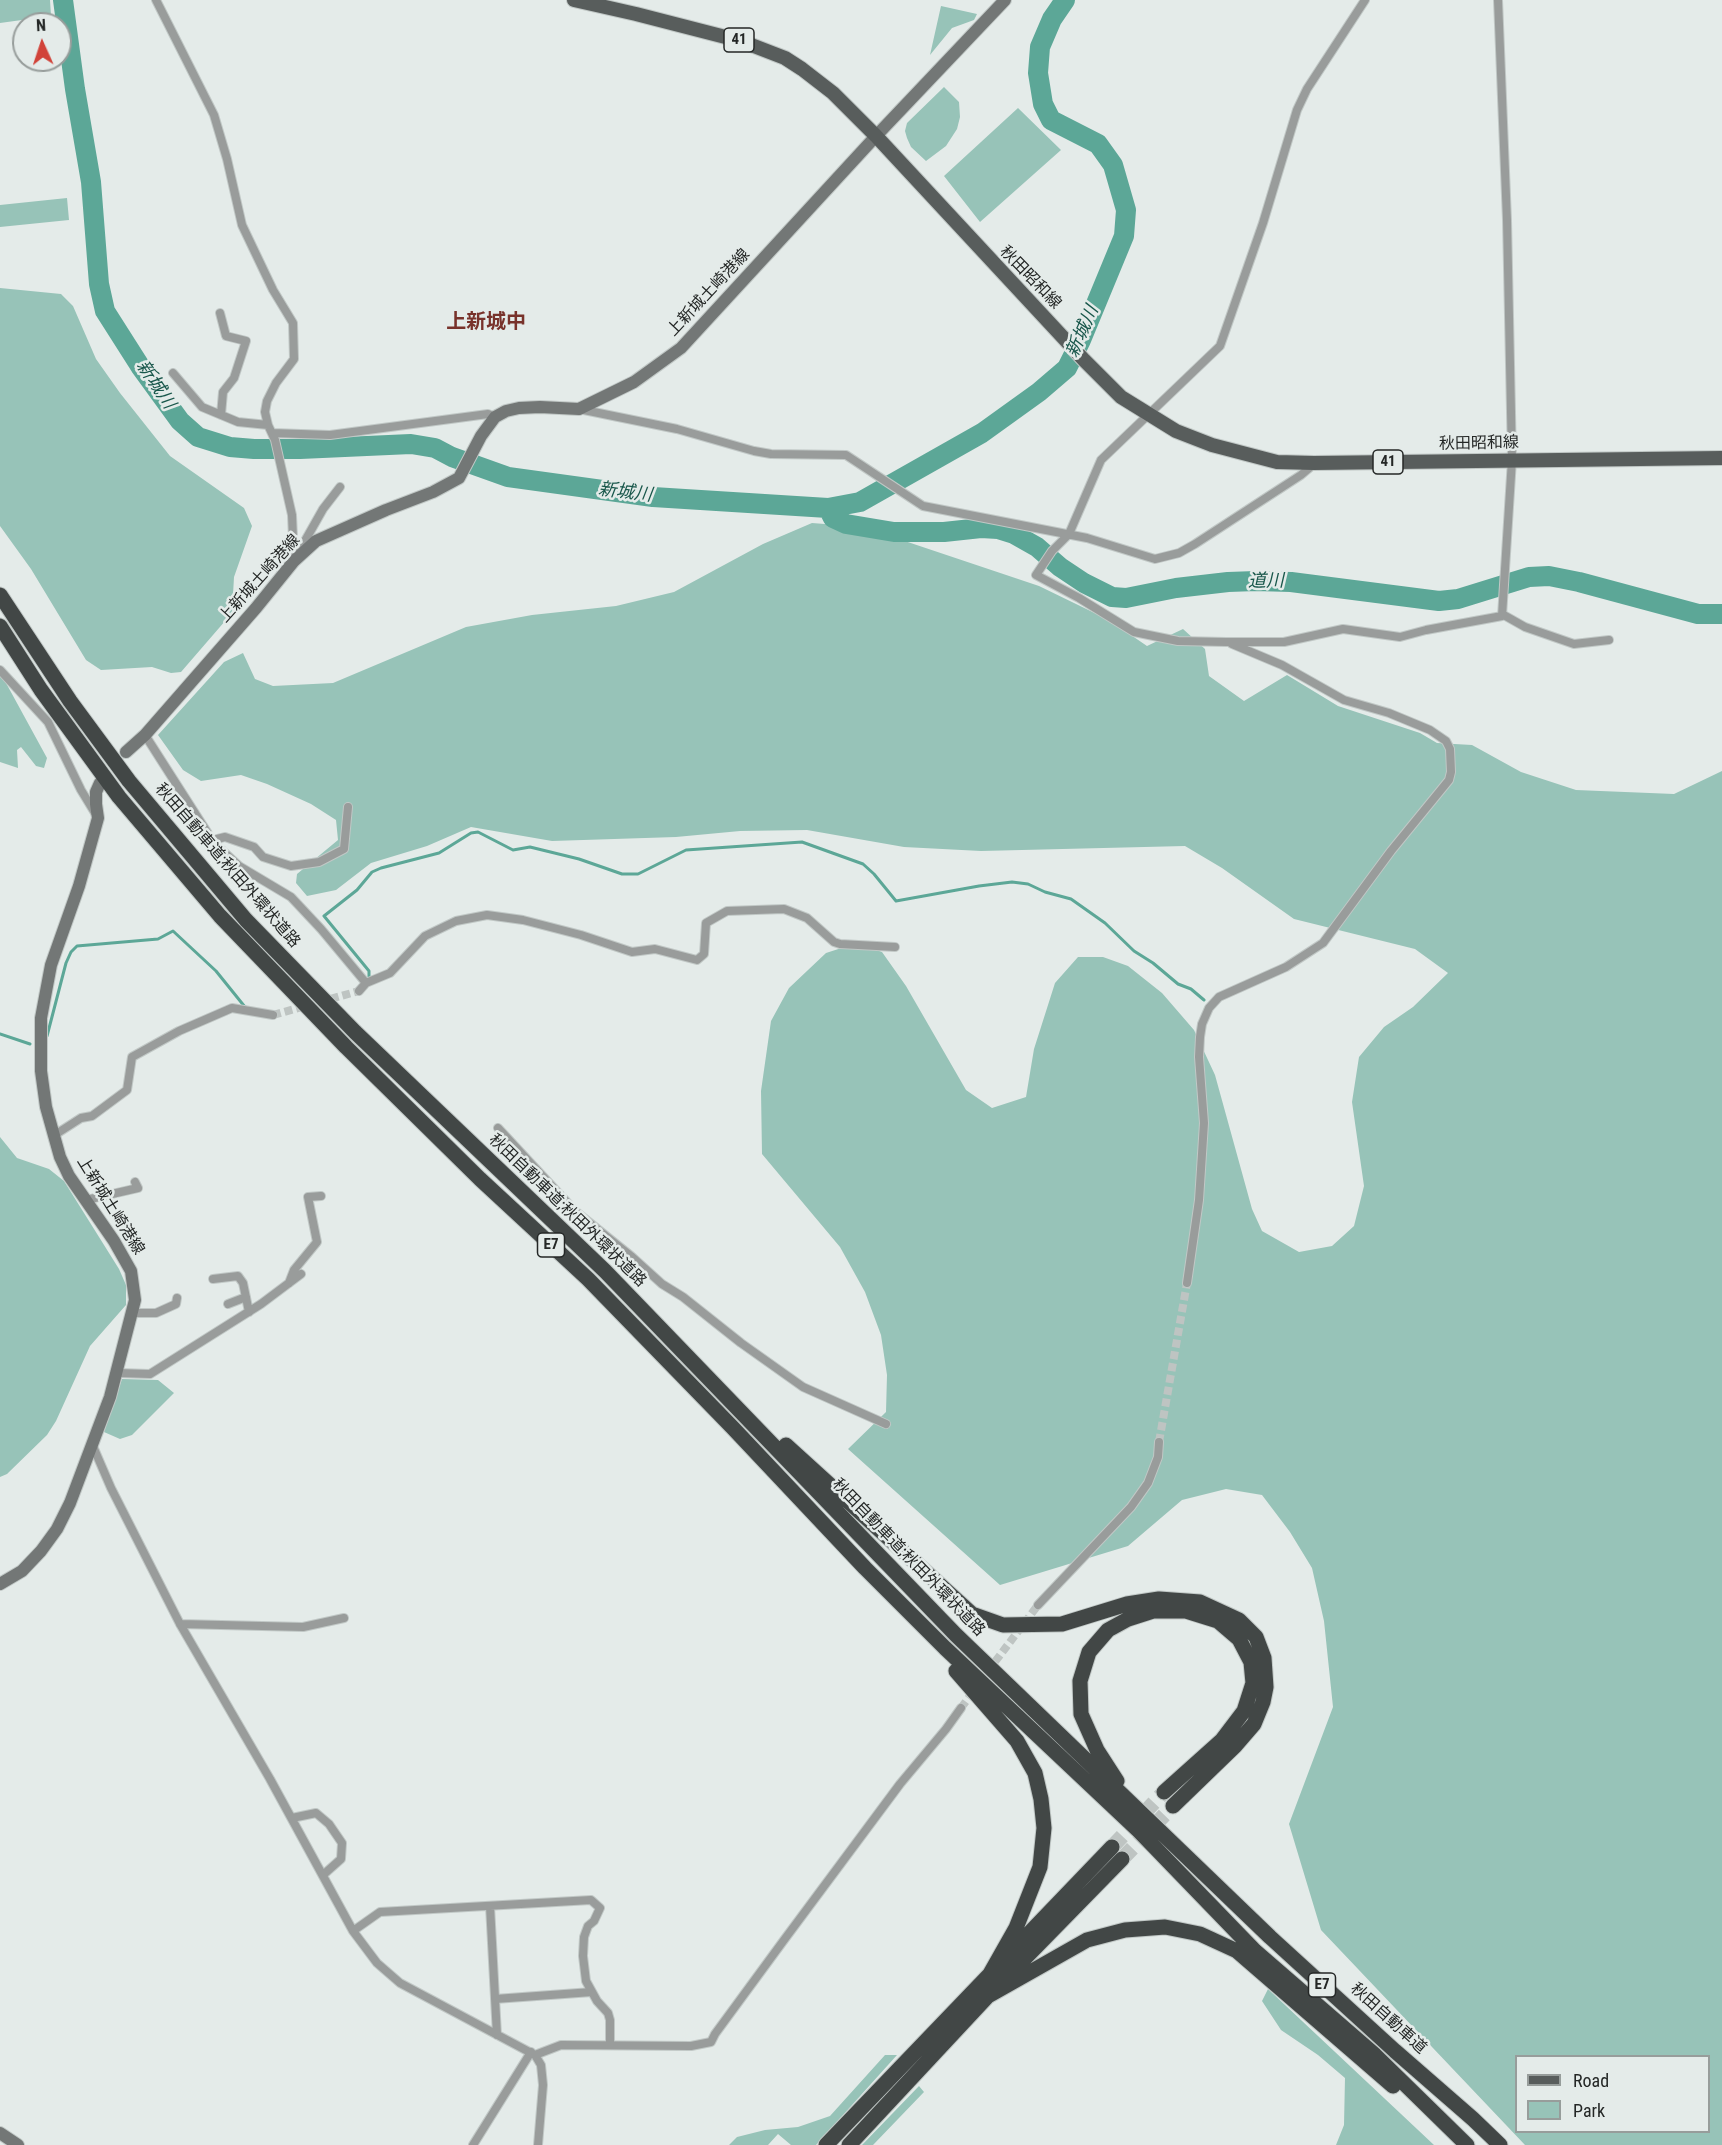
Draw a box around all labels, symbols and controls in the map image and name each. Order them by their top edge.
north arrow [12,12,72,72]
text: N [36,16,47,35]
road number: 41 [724,28,754,52]
street label: 秋田昭和線 [995,243,1065,313]
street label: 上新城土崎港線 [664,245,754,341]
water label: 新城川 [1062,303,1104,361]
district label: 上新城中 [446,311,526,335]
water label: 新城川 [131,357,179,413]
street label: 秋田昭和線 [1439,434,1519,454]
road number: 41 [1373,450,1403,474]
water label: 新城川 [597,479,653,507]
street label: 上新城土崎港線 [215,531,305,627]
water label: 道川 [1248,571,1284,593]
street label: 秋田自動車道;秋田外環状道路 [150,780,304,952]
street label: 秋田自動車道;秋田外環状道路 [484,1131,650,1291]
street label: 上新城土崎港線 [72,1153,148,1259]
road number: E7 [538,1233,564,1257]
street label: 秋田自動車道;秋田外環状道路 [828,1475,988,1641]
road number: E7 [1308,1973,1336,1997]
street label: 秋田自動車道 [1346,1980,1430,2058]
legend [1515,2055,1710,2133]
text: Road [1573,2070,1609,2091]
text: Park [1573,2100,1605,2121]

